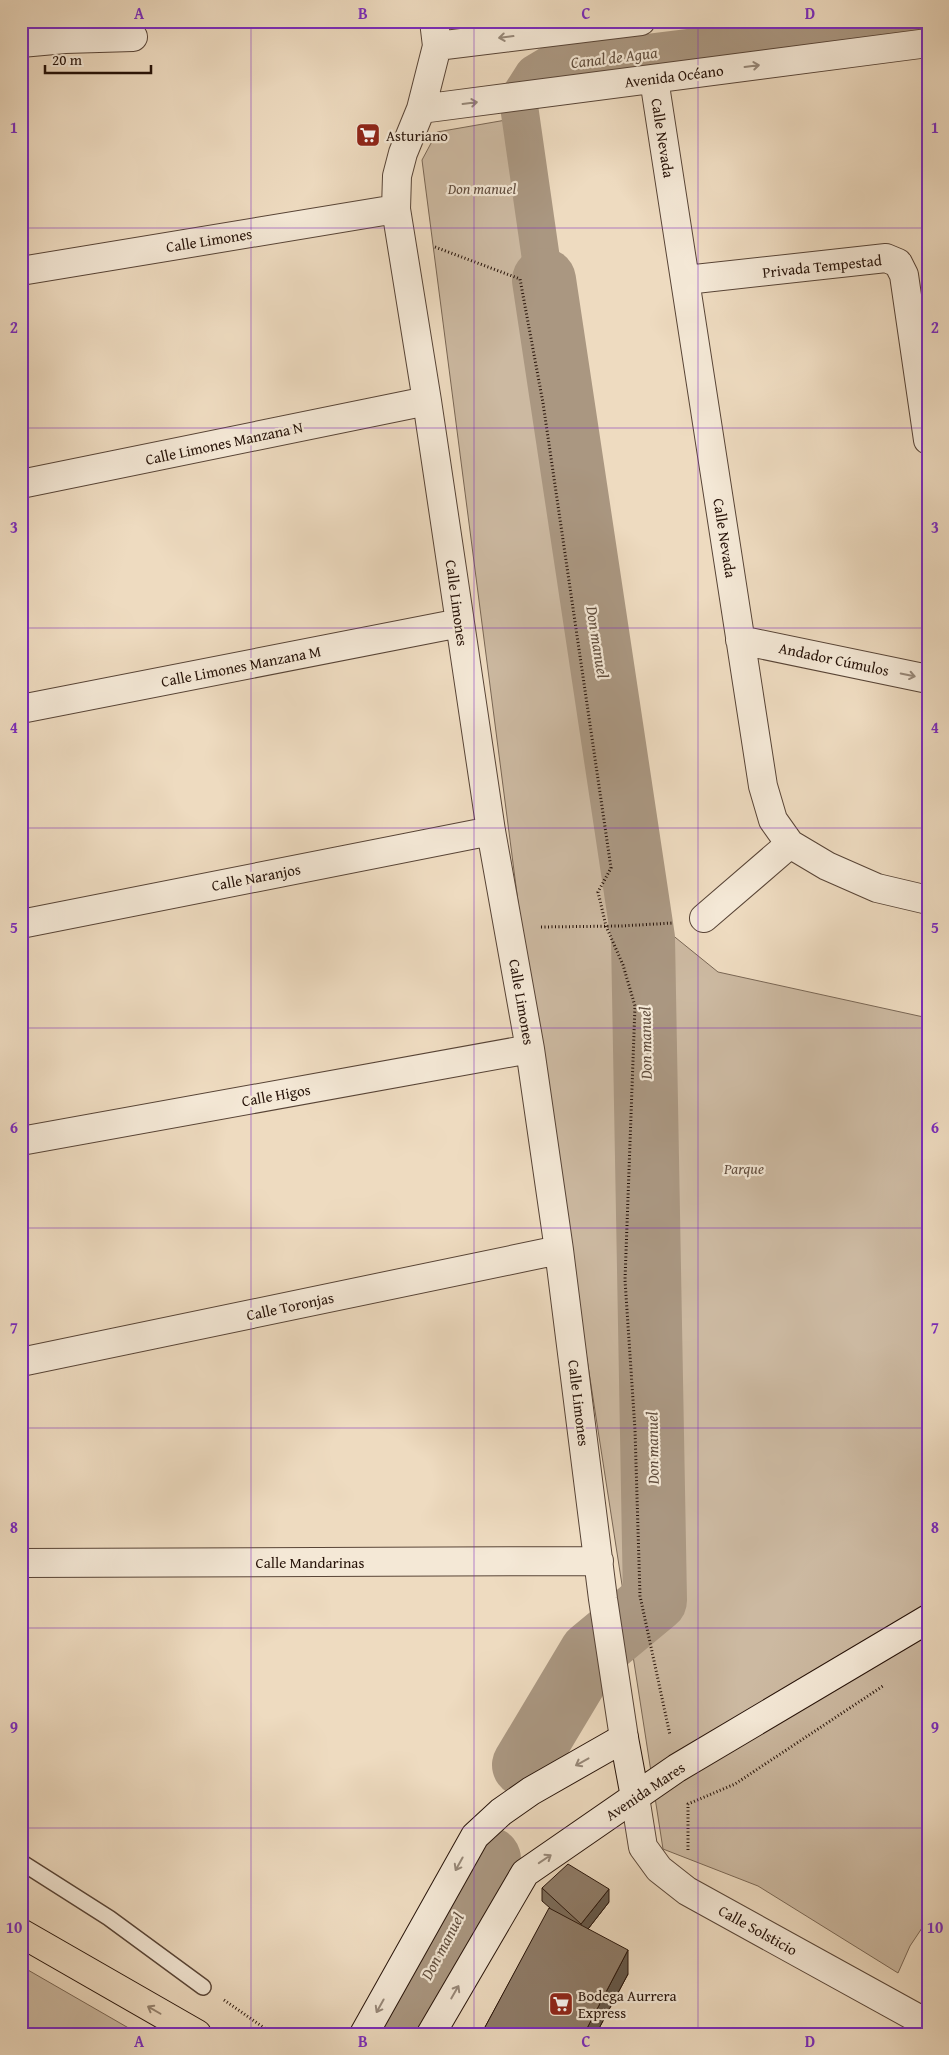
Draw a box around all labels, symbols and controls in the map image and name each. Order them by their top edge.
text: A [134,1,145,25]
text: B [358,1,368,25]
text: C [581,1,591,25]
text: D [805,1,815,25]
one-way arrow [498,32,514,42]
water label: Canal de Agua [569,40,659,74]
scale bar [45,42,151,74]
text: 20 m [52,49,83,70]
street label: Avenida Océano [623,59,725,92]
one-way arrow [744,61,760,71]
street label: Calle Nevada [646,97,680,179]
one-way arrow [461,98,477,108]
text: 1 [10,115,18,139]
text: 1 [931,115,939,139]
supermarket icon: Asturiano [355,122,381,148]
place label: Asturiano [386,125,448,146]
park label: Don manuel [447,178,516,199]
street label: Calle Limones [164,223,254,257]
street label: Privada Tempestad [761,249,883,283]
text: 2 [10,315,18,339]
text: 2 [931,315,939,339]
street label: Calle Limones Manzana N [143,416,305,470]
street label: Calle Nevada [708,497,742,579]
text: 3 [10,515,18,539]
text: 3 [931,515,939,539]
street label: Calle Limones [441,559,473,648]
water label: Don manuel [580,603,616,680]
street label: Andador Cúmulos [777,637,891,681]
street label: Calle Limones Manzana M [159,640,323,692]
one-way arrow [899,670,915,680]
text: 4 [10,715,18,739]
text: 4 [931,715,939,739]
street label: Calle Naranjos [210,858,302,896]
text: 5 [10,915,18,939]
text: 5 [931,915,939,939]
street label: Calle Limones [504,957,540,1047]
water label: Don manuel [632,1006,658,1081]
street label: Calle Higos [240,1079,312,1111]
text: 6 [10,1115,18,1139]
text: 6 [931,1115,939,1139]
park label: Parque [723,1158,764,1179]
street label: Calle Toronjas [244,1287,336,1325]
text: 7 [10,1315,18,1339]
text: 7 [931,1315,939,1339]
street label: Calle Limones [563,1359,595,1447]
water label: Don manuel [639,1411,665,1486]
text: 8 [10,1515,18,1539]
text: 8 [931,1515,939,1539]
street label: Calle Mandarinas [256,1552,364,1573]
text: 9 [10,1715,18,1739]
text: 9 [931,1715,939,1739]
street label: Avenida Mares [601,1757,689,1825]
one-way arrow [575,1758,590,1768]
one-way arrow [538,1854,552,1864]
one-way arrow [454,1856,464,1870]
street label: Calle Solsticio [715,1900,802,1960]
water label: Don manuel [414,1908,470,1985]
text: 10 [6,1915,22,1939]
text: 10 [927,1915,943,1939]
one-way arrow [451,1985,461,1999]
place label: Bodega Aurrera Express [578,1985,677,2023]
supermarket icon: Bodega Aurrera Express [548,1991,574,2017]
one-way arrow [375,1998,385,2013]
one-way arrow [148,2004,162,2014]
text: A [134,2029,145,2053]
text: B [358,2029,368,2053]
text: C [581,2029,591,2053]
text: D [805,2029,815,2053]

